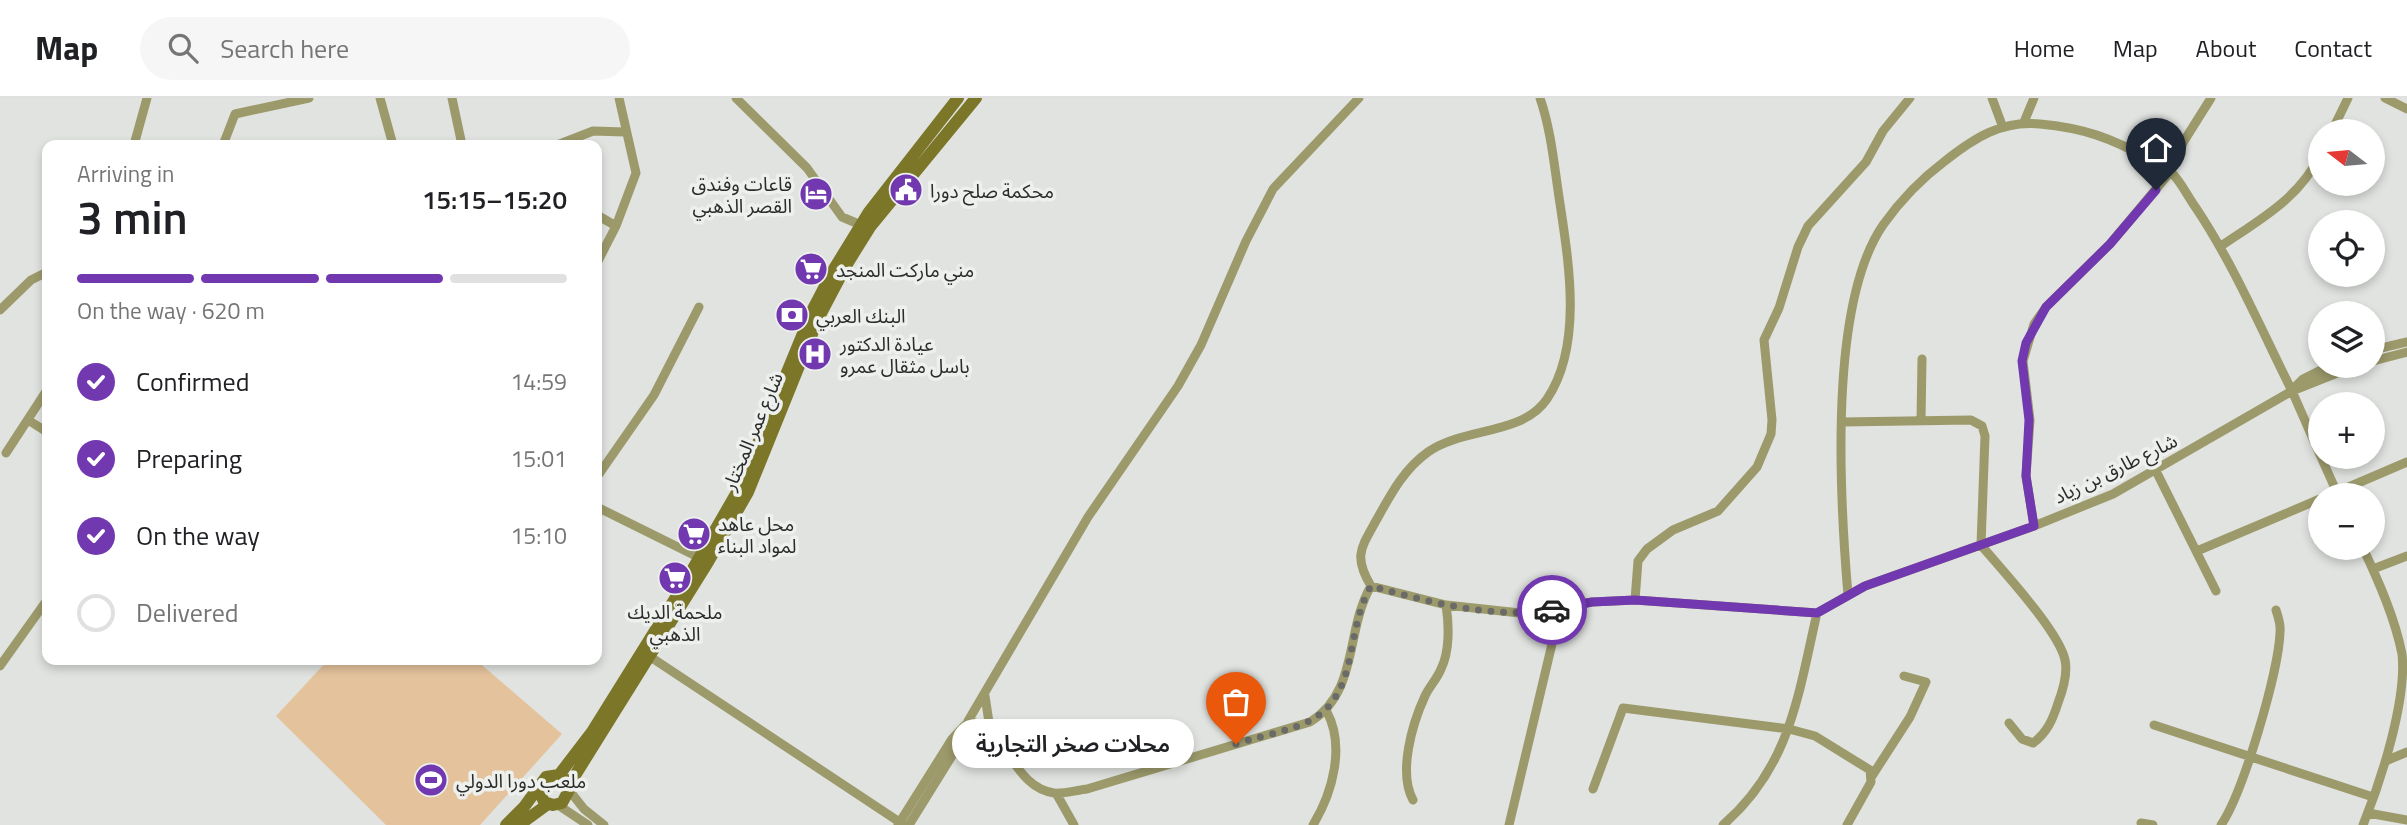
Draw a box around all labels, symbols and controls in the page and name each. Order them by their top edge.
search box [140,17,630,80]
text: Map [35,23,98,73]
icon: search [164,29,202,67]
text: Search here [220,29,349,68]
text: Home [2014,30,2075,66]
text: Map [2113,30,2158,66]
text: About [2196,30,2256,66]
text: Contact [2294,30,2372,66]
pin [2126,118,2186,190]
north arrow [2308,119,2385,196]
map controls [2308,119,2385,560]
icon: home [2137,129,2175,167]
text: Arriving in [77,156,174,191]
place label: قاعات وفندق القصر الذهبي [692,169,792,221]
public building icon: محكمة صلح دورا [887,171,925,209]
hotel icon: قاعات وفندق القصر الذهبي [797,175,835,213]
place label: محكمة صلح دورا [930,176,1054,206]
text: 15:15–15:20 [422,180,567,219]
text: 3 min [77,182,188,252]
button: locate [2308,210,2385,287]
supermarket icon: مني ماركت المنجد [792,250,830,288]
place label: مني ماركت المنجد [836,255,974,285]
text: On the way · 620 m [77,293,265,328]
bank icon: البنك العربي [773,296,811,334]
place label: البنك العربي [816,301,906,331]
button: layers [2308,301,2385,378]
place label: عيادة الدكتور باسل مثقال عمرو [839,329,970,380]
hospital icon: عيادة الدكتور باسل مثقال عمرو [796,335,834,373]
text: Confirmed [136,362,250,401]
icon: check [77,363,115,401]
text: 14:59 [510,364,567,399]
street label: شارع عمر المختار [714,368,790,495]
button: + [2308,392,2385,469]
street label: شارع طارق بن زياد [2048,425,2182,511]
text: Preparing [136,439,242,478]
icon: check [77,440,115,478]
text: 15:01 [510,441,567,476]
button: − [2308,483,2385,560]
place label: محل عاهد لمواد البناء [718,509,797,560]
supermarket icon: محل عاهد لمواد البناء [675,515,713,553]
text: On the way [136,516,260,555]
icon: check [77,517,115,555]
text: 15:10 [510,518,567,553]
supermarket icon: ملحمة الديك الذهبي [656,559,694,597]
courier [1517,575,1587,645]
icon: car [1533,591,1571,629]
text: Delivered [136,593,239,632]
place label: ملحمة الديك الذهبي [628,597,722,649]
pin [1206,672,1266,744]
icon: bag [1217,683,1255,721]
callout: محلات صخر التجارية [953,720,1194,768]
text: محلات صخر التجارية [976,726,1170,761]
sports icon: ملعب دورا الدولي [412,761,450,799]
place label: ملعب دورا الدولي [456,766,586,796]

